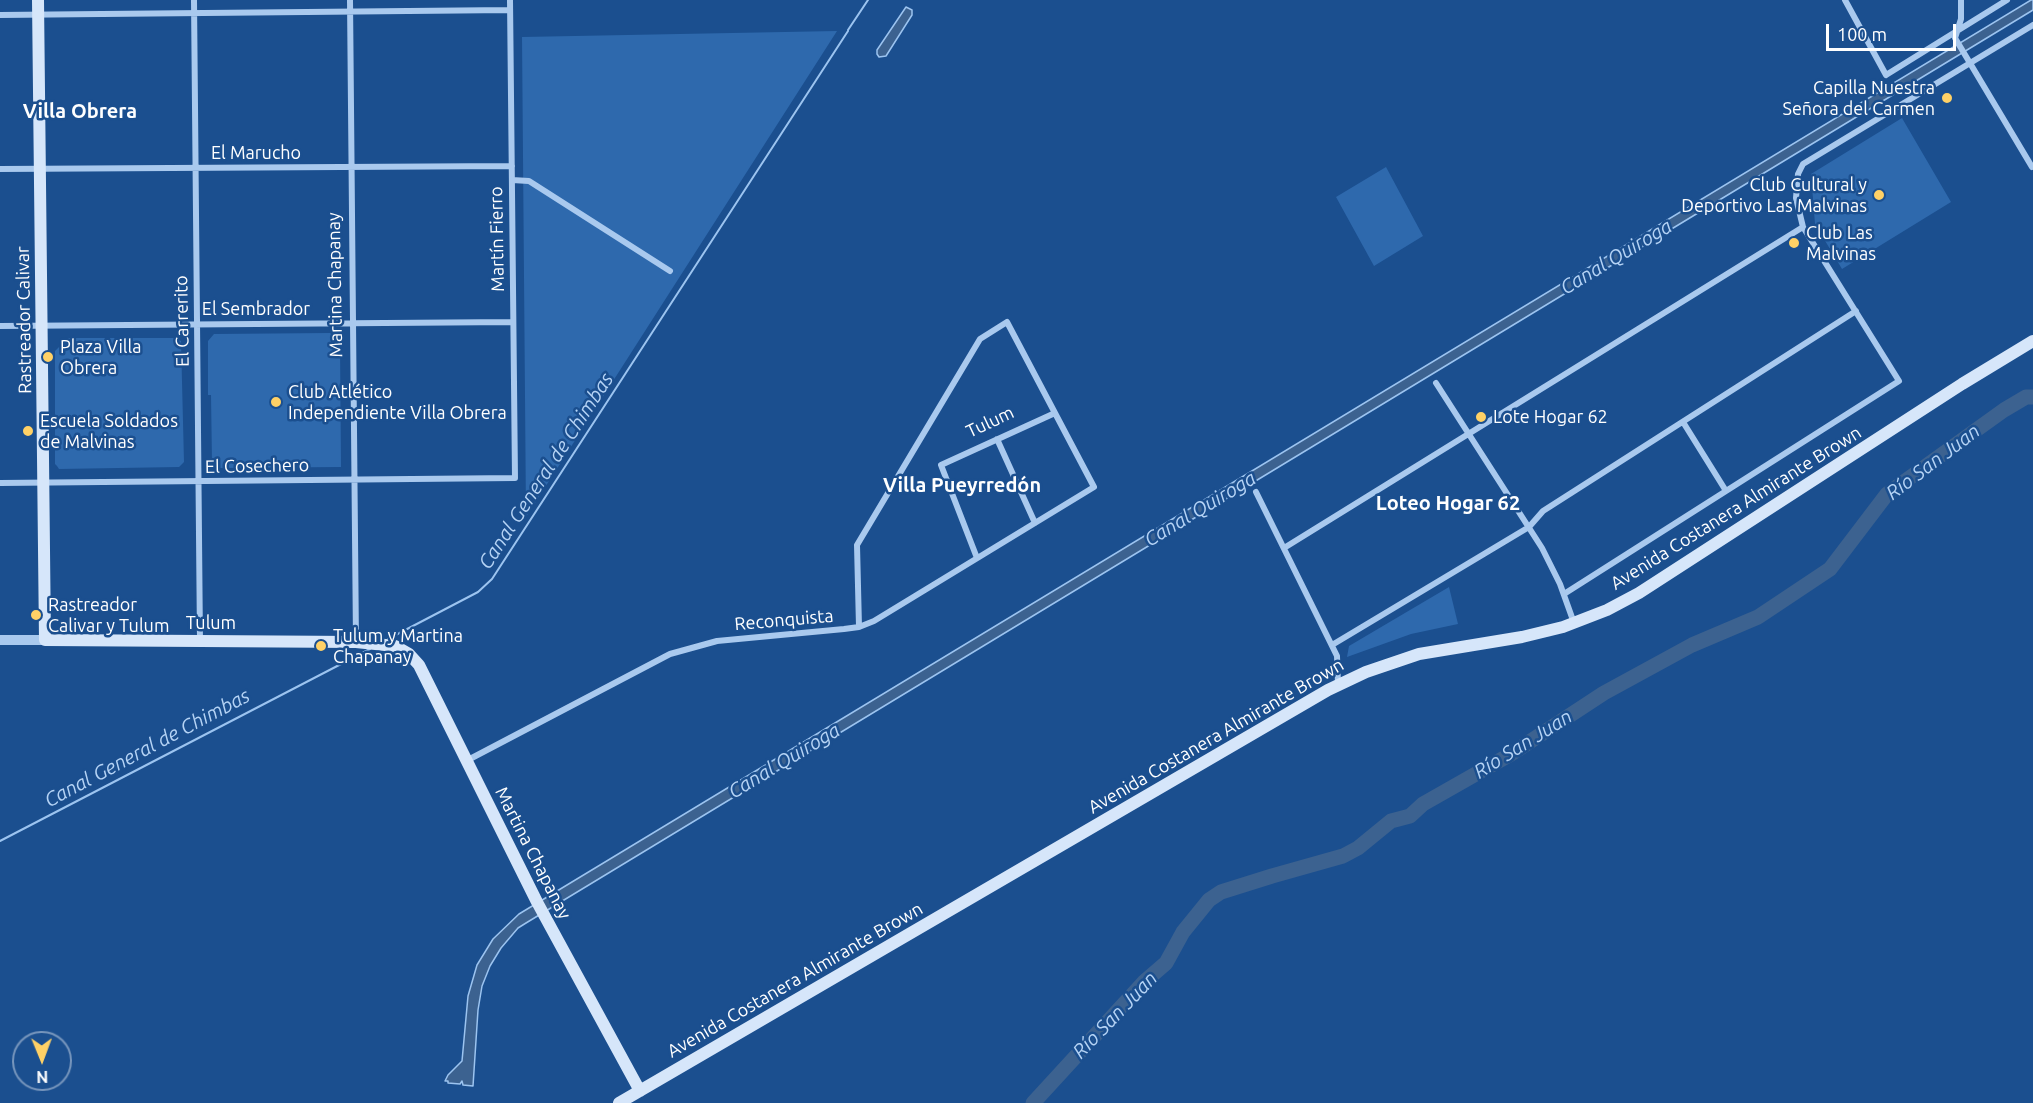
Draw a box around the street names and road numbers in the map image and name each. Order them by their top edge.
street label: El Marucho [211,142,301,164]
street label: Martín Fierro [485,186,509,292]
street label: Martina Chapanay [323,212,347,358]
street label: Rastreador Calivar [12,246,36,394]
street label: El Carrerito [170,275,194,367]
street label: El Sembrador [202,298,310,320]
street label: Tulum [963,402,1017,442]
street label: Avenida Costanera Almirante Brown [1607,422,1865,594]
street label: El Cosechero [205,454,309,478]
street label: Reconquista [733,605,835,635]
street label: Tulum [186,612,236,634]
street label: Avenida Costanera Almirante Brown [1084,654,1348,818]
street label: Martina Chapanay [490,783,576,923]
street label: Avenida Costanera Almirante Brown [663,898,927,1062]

